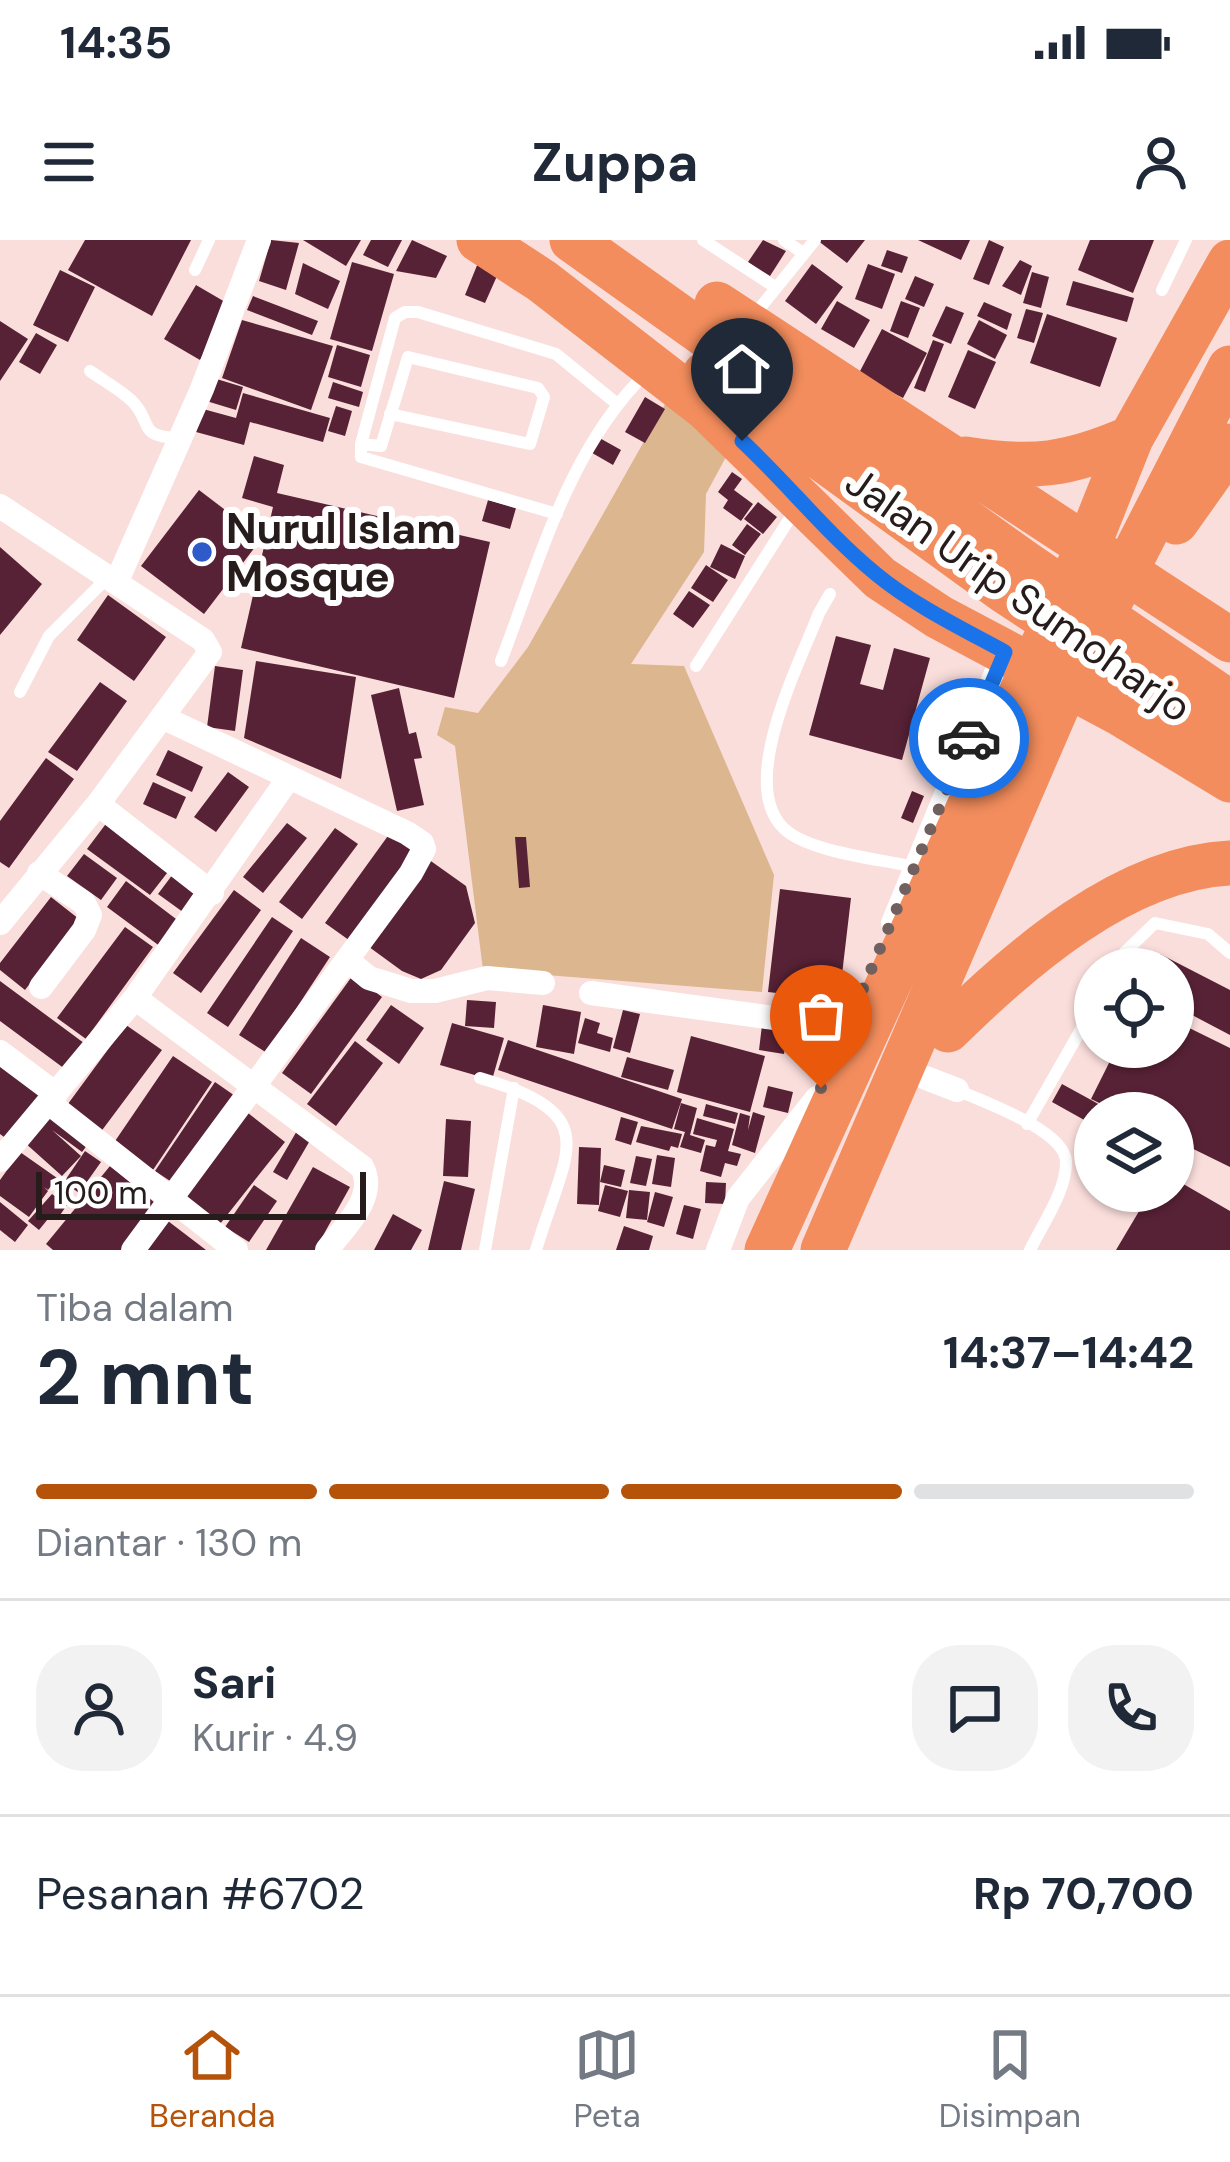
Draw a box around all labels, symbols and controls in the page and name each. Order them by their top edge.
text: 14:35 [60,13,172,72]
text: Zuppa [532,127,698,198]
icon: menu [36,129,102,195]
icon: person [1128,129,1194,195]
pin [691,318,793,441]
icon: home [709,336,775,402]
street label: Jalan Urip Sumoharjo [835,454,1203,735]
place label: Nurul Islam Mosque [226,501,456,604]
marker: Nurul Islam Mosque [189,539,215,565]
courier [909,678,1029,798]
icon: car [936,705,1002,771]
map controls [1074,948,1194,1212]
button: locate [1074,948,1194,1068]
pin [770,965,872,1088]
icon: bag [788,983,854,1049]
button: layers [1074,1092,1194,1212]
scale bar [36,1166,366,1219]
text: 100 m [54,1171,148,1214]
text: Tiba dalam [36,1282,234,1333]
text: 14:37–14:42 [943,1323,1194,1382]
text: 2 mnt [36,1327,255,1428]
text: Diantar · 130 m [36,1517,302,1568]
button: person [36,1645,162,1771]
button: chat [912,1645,1038,1771]
button: phone [1068,1645,1194,1771]
text: Sari [192,1653,276,1712]
text: Kurir · 4.9 [192,1712,358,1763]
text: Pesanan #6702 [36,1864,364,1923]
text: Rp 70,700 [973,1864,1194,1923]
tab: Beranda [149,2022,275,2137]
tab: Peta [574,2022,641,2137]
tab: Disimpan [939,2022,1081,2137]

